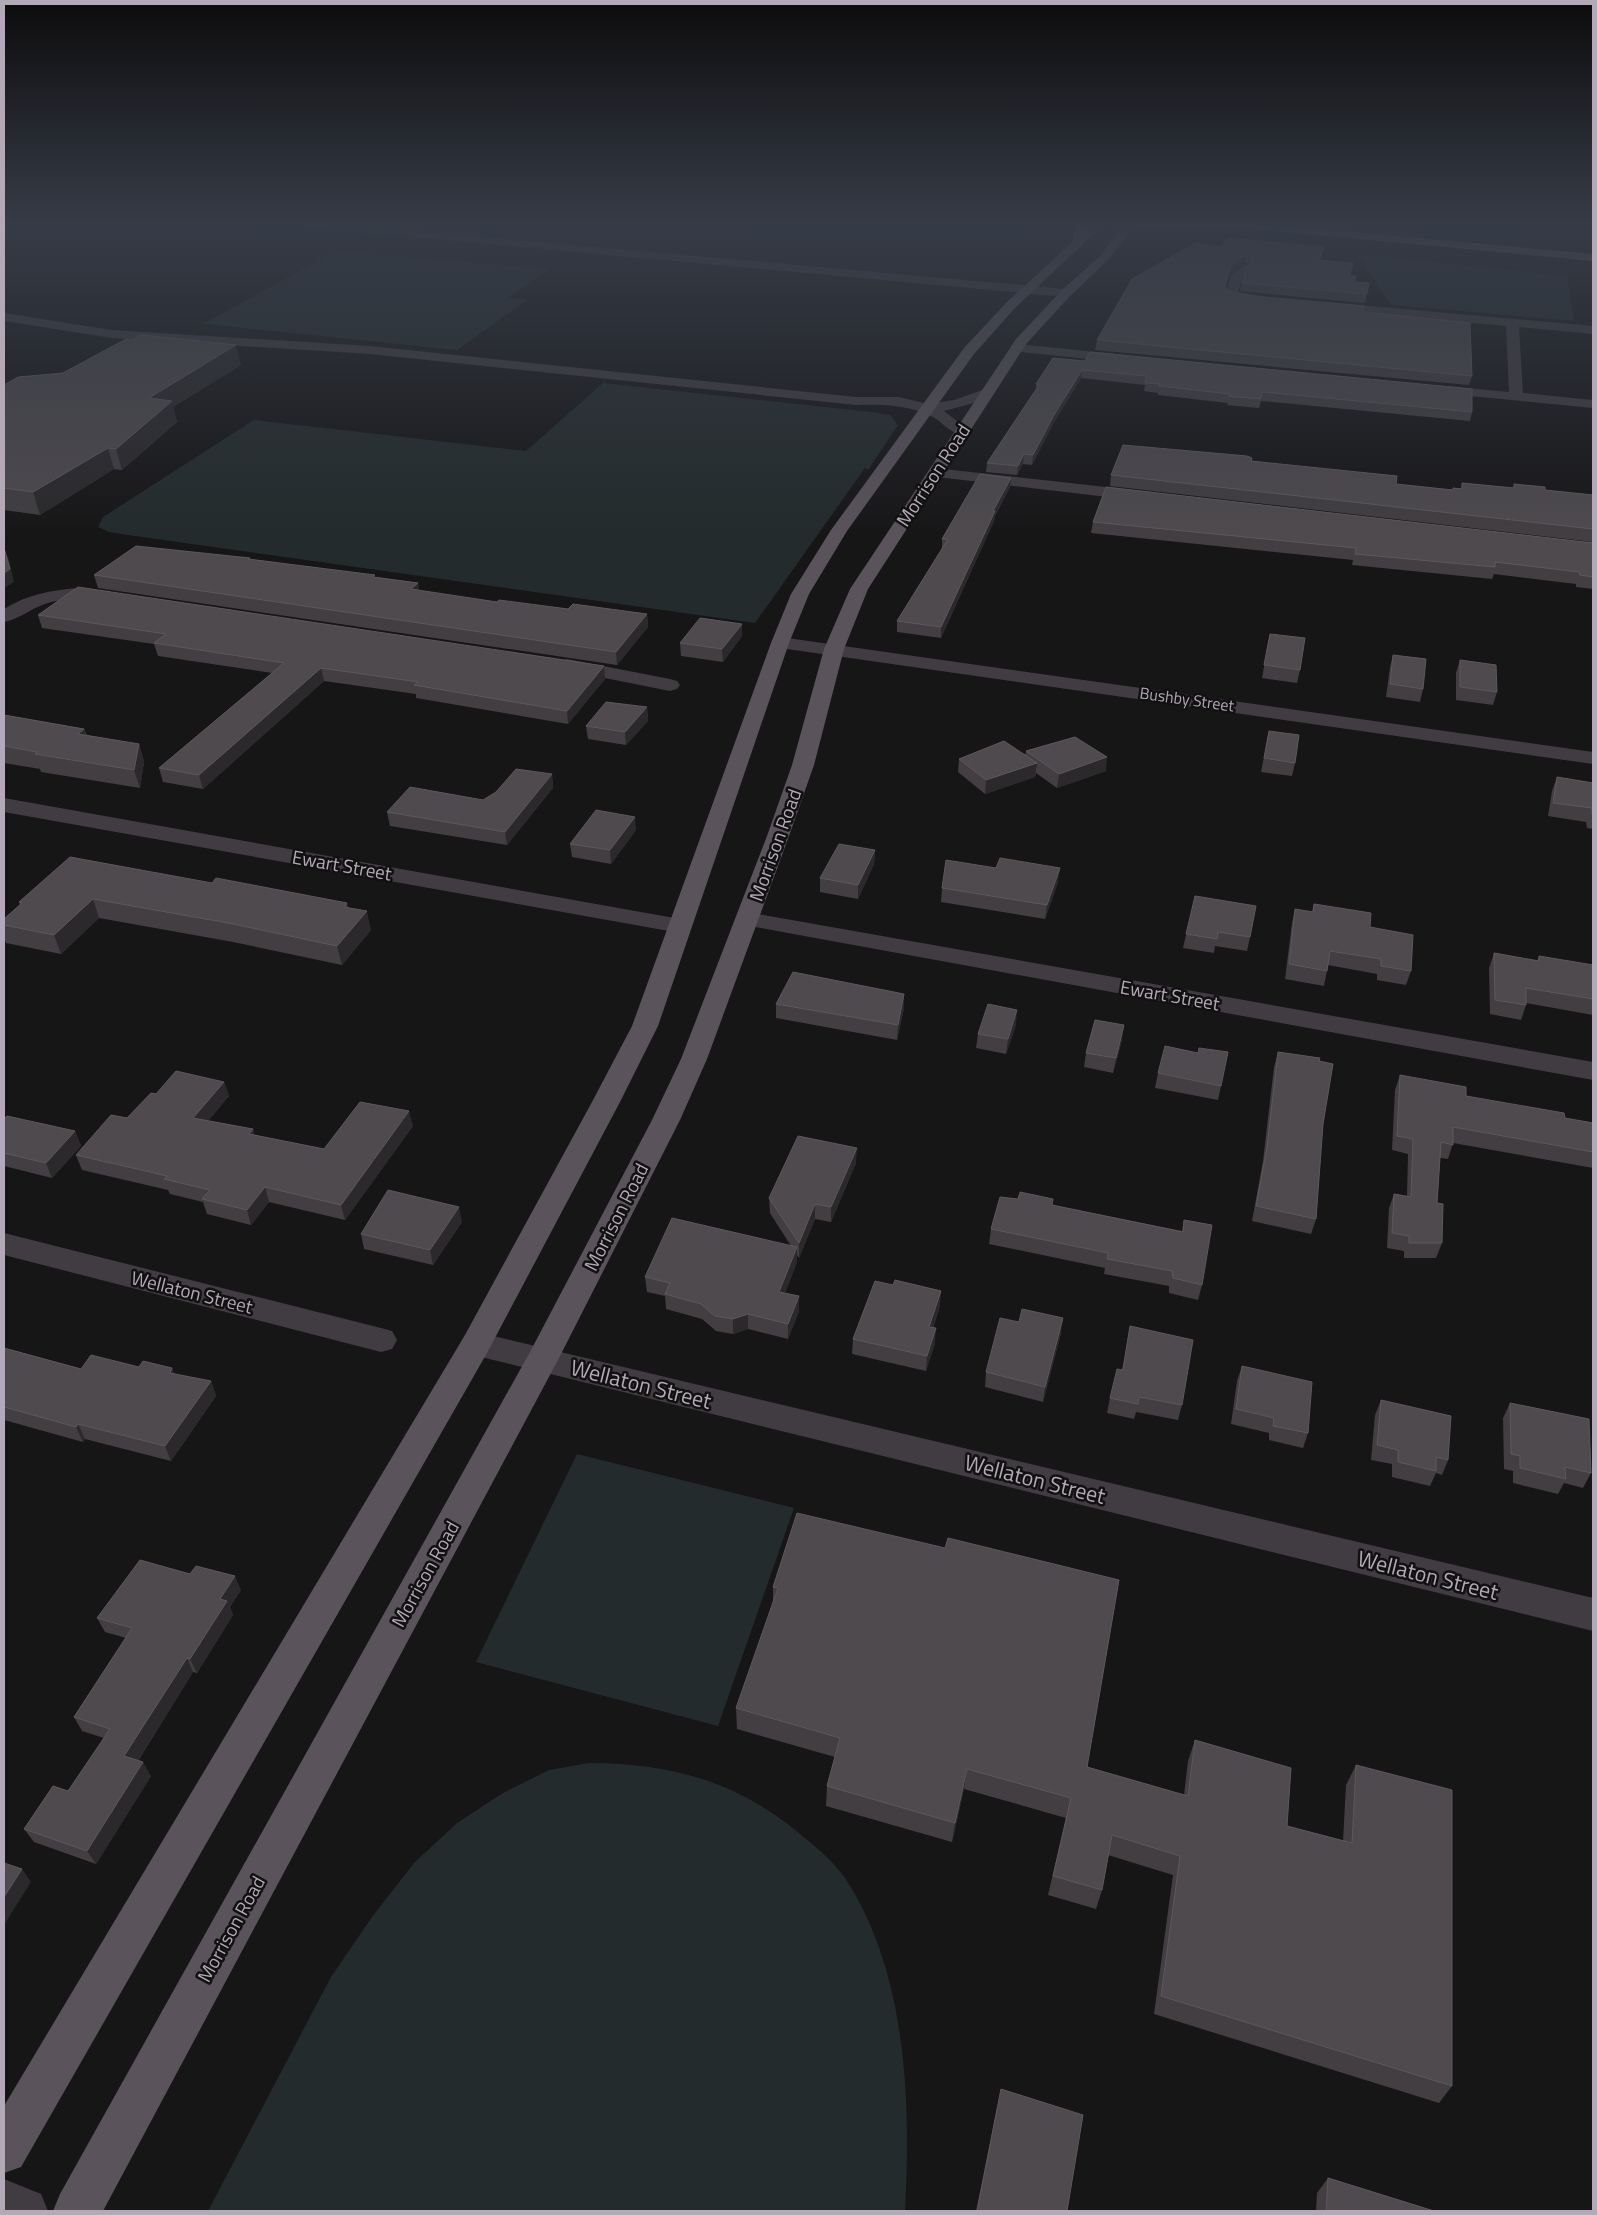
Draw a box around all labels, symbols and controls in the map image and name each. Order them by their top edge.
street label: Morrison Road [888,418,977,532]
street label: Bushby Street [1138,680,1236,718]
street label: Morrison Road [741,785,808,905]
street label: Ewart Street [290,841,394,888]
street label: Ewart Street [1118,971,1222,1018]
street label: Morrison Road [576,1158,655,1276]
street label: Wellaton Street [128,1262,256,1321]
street label: Wellaton Street [567,1350,715,1418]
street label: Wellaton Street [961,1445,1109,1513]
street label: Morrison Road [383,1515,466,1632]
street label: Wellaton Street [1354,1541,1502,1609]
street label: Morrison Road [189,1870,272,1987]

